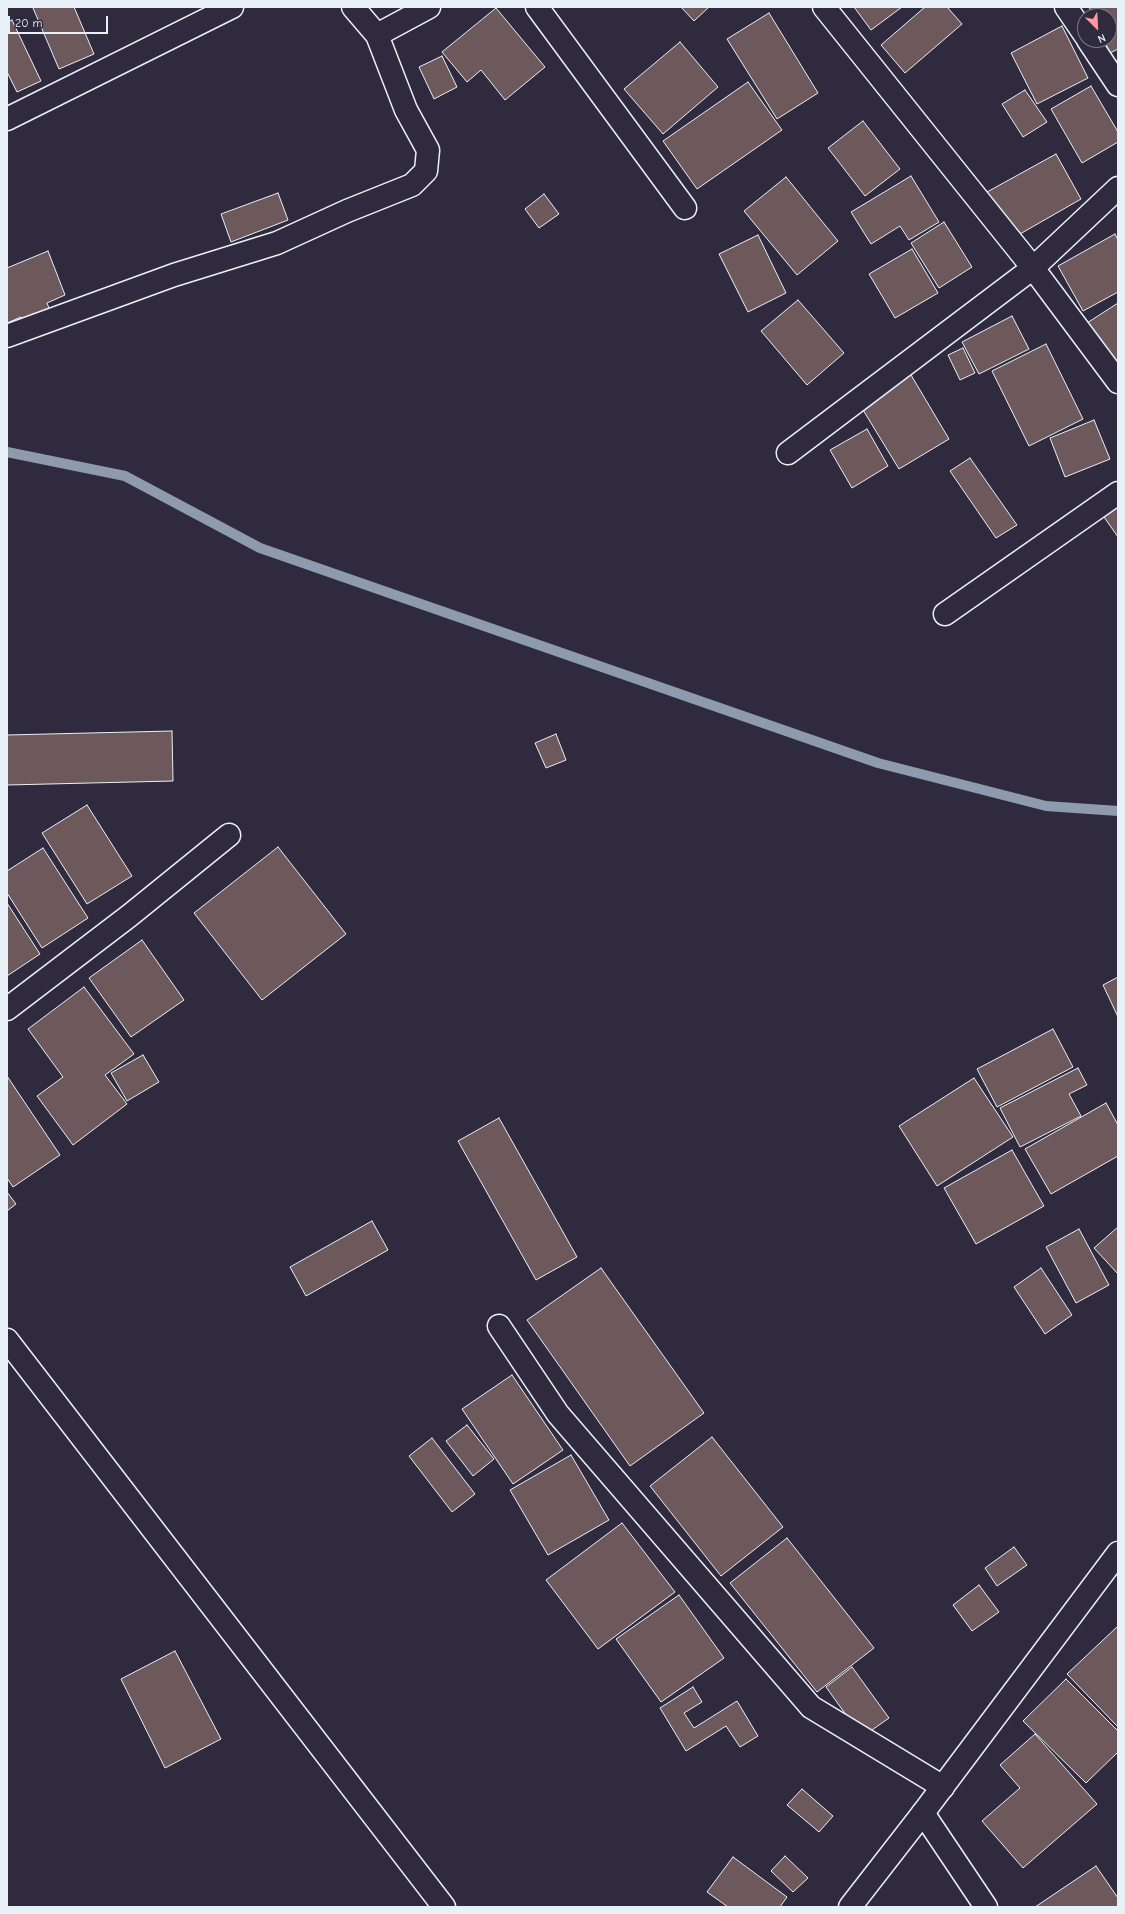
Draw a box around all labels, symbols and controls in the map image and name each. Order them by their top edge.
scale bar [10,8,110,34]
north arrow [1077,8,1117,48]
text: 20 m [15,16,43,30]
text: N [1096,31,1108,46]

